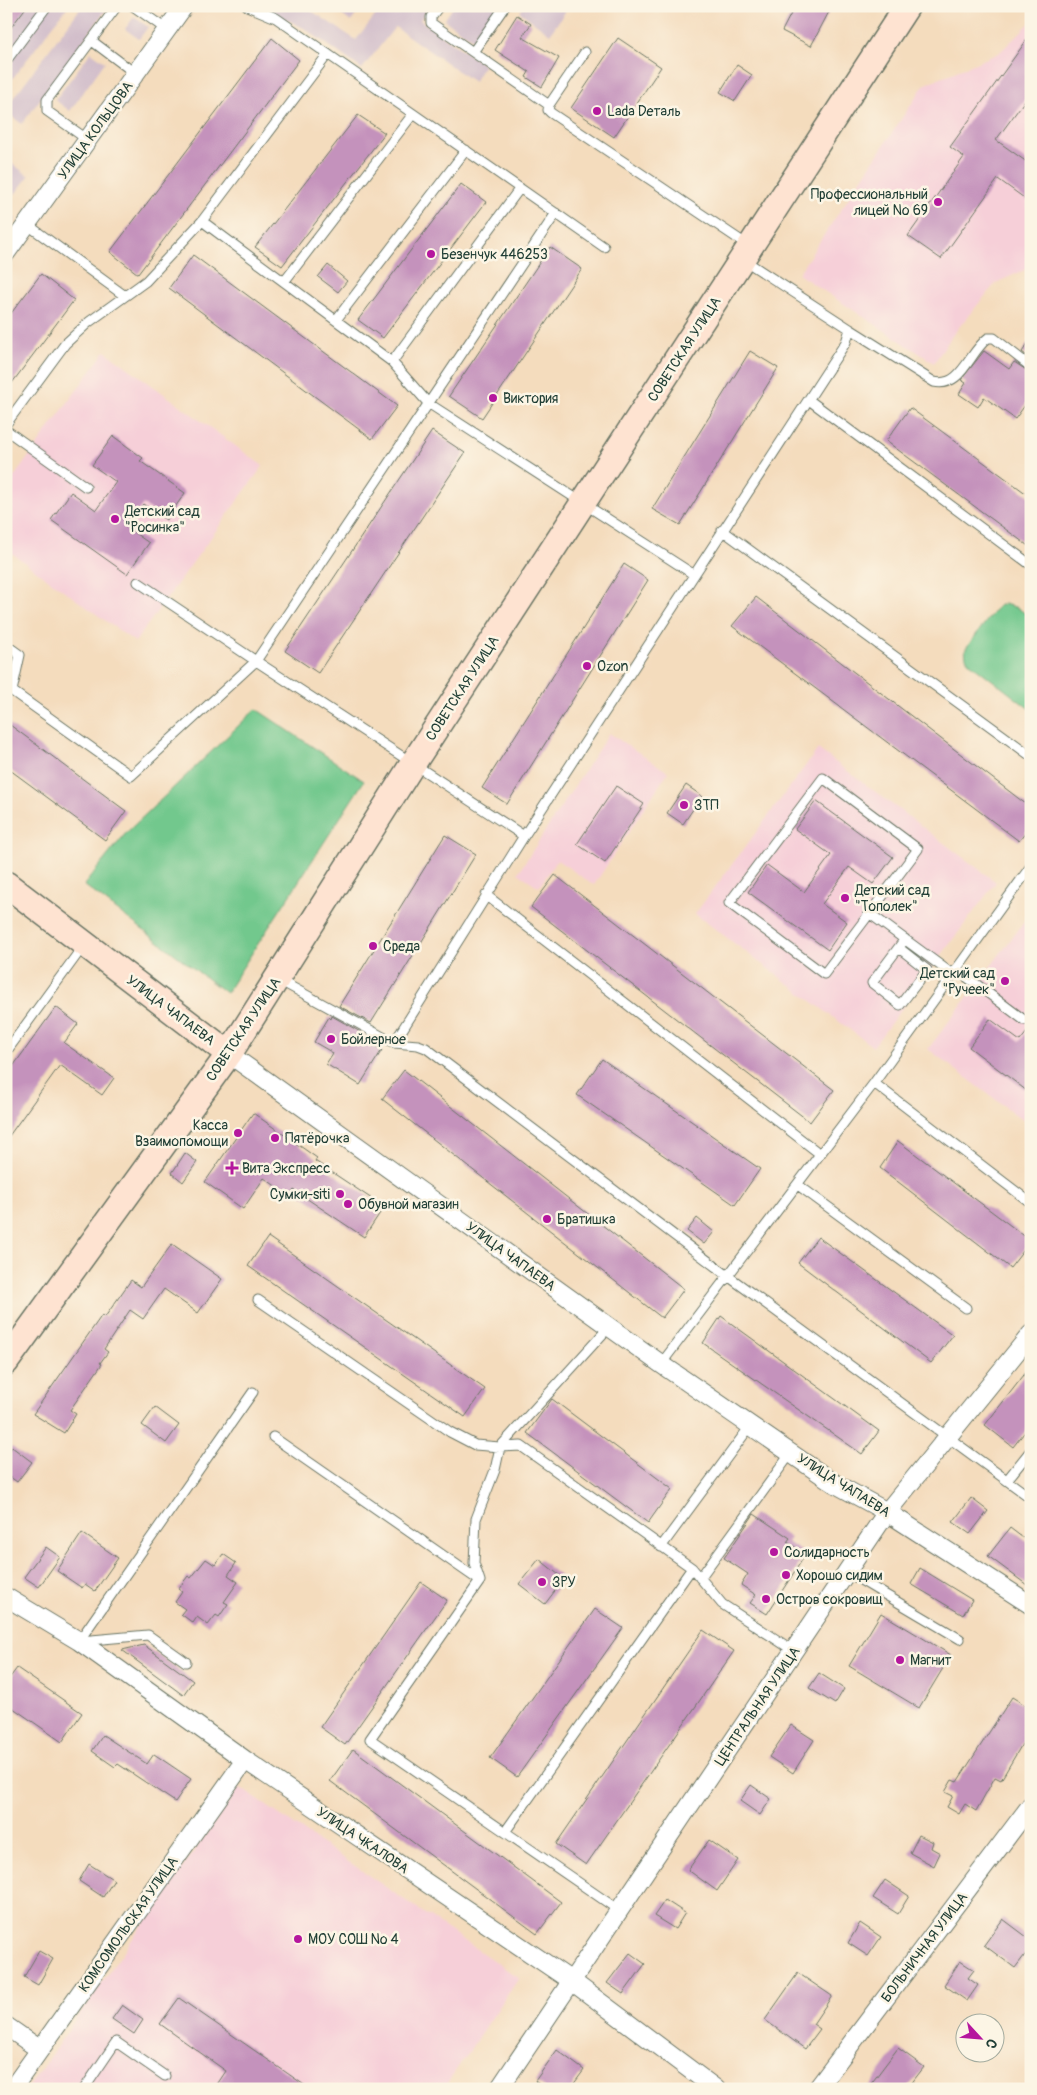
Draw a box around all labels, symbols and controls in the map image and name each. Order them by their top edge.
street label: УЛИЦА КОЛЬЦОВА [54,78,137,183]
place label: Lada Dеталь [607,103,681,120]
marker: Lada Dеталь [591,105,603,117]
place label: Профессиональный лицей № 69 [811,186,928,219]
marker: Профессиональный лицей № 69 [932,196,944,208]
place label: Безенчук 446253 [441,246,548,263]
marker: Безенчук 446253 [425,248,437,260]
street label: СОВЕТСКАЯ УЛИЦА [644,294,725,405]
place label: Виктория [503,390,558,407]
marker: Виктория [487,392,499,404]
place label: Детский сад "Росинка" [124,503,200,536]
marker: Детский сад "Росинка" [109,513,121,525]
street label: СОВЕТСКАЯ УЛИЦА [422,633,503,744]
place label: Ozon [597,658,629,675]
marker: Ozon [581,660,593,672]
place label: ЗТП [694,797,719,814]
marker: ЗТП [678,799,690,811]
place label: Детский сад "Тополек" [854,882,930,915]
marker: Детский сад "Тополек" [839,892,851,904]
place label: Среда [383,938,420,955]
marker: Среда [367,940,379,952]
place label: Детский сад "Ручеек" [919,965,996,998]
street label: УЛИЦА ЧАПАЕВА [123,972,218,1049]
street label: СОВЕТСКАЯ УЛИЦА [202,974,284,1084]
marker: Детский сад "Ручеек" [999,975,1011,987]
place label: Бойлерное [341,1031,406,1048]
marker: Бойлерное [325,1033,337,1045]
place label: Касса Взаимопомощи [135,1117,228,1150]
marker: Касса Взаимопомощи [232,1127,244,1139]
place label: Пятёрочка [285,1130,349,1147]
marker: Пятёрочка [269,1132,281,1144]
place label: Вита Экспресс [242,1160,330,1177]
marker: Вита Экспресс [226,1162,238,1174]
place label: Сумки-siti [270,1186,330,1203]
marker: Сумки-siti [334,1188,346,1200]
place label: Обувной магазин [358,1196,459,1213]
marker: Обувной магазин [342,1198,354,1210]
place label: Братишка [557,1211,615,1228]
marker: Братишка [541,1213,553,1225]
street label: УЛИЦА ЧАПАЕВА [463,1218,559,1295]
street label: УЛИЦА ЧАПАЕВА [794,1450,893,1521]
place label: Солидарность [784,1544,870,1561]
marker: Солидарность [768,1546,780,1558]
place label: Хорошо сидим [796,1567,883,1584]
marker: Хорошо сидим [780,1569,792,1581]
place label: ЗРУ [552,1574,576,1591]
marker: ЗРУ [536,1576,548,1588]
place label: Остров сокровищ [776,1591,883,1608]
marker: Остров сокровищ [760,1593,772,1605]
street label: ЦЕНТРАЛЬНАЯ УЛИЦА [711,1643,804,1769]
place label: Магнит [910,1652,952,1669]
marker: Магнит [894,1654,906,1666]
street label: УЛИЦА ЧКАЛОВА [314,1803,412,1877]
street label: КОМСОМОЛЬСКАЯ УЛИЦА [75,1853,182,1995]
street label: БОЛЬНИЧНАЯ УЛИЦА [878,1889,971,2006]
place label: МОУ СОШ № 4 [308,1931,399,1948]
marker: МОУ СОШ № 4 [292,1933,304,1945]
north arrow [954,2012,1004,2062]
text: С [982,2036,1001,2051]

